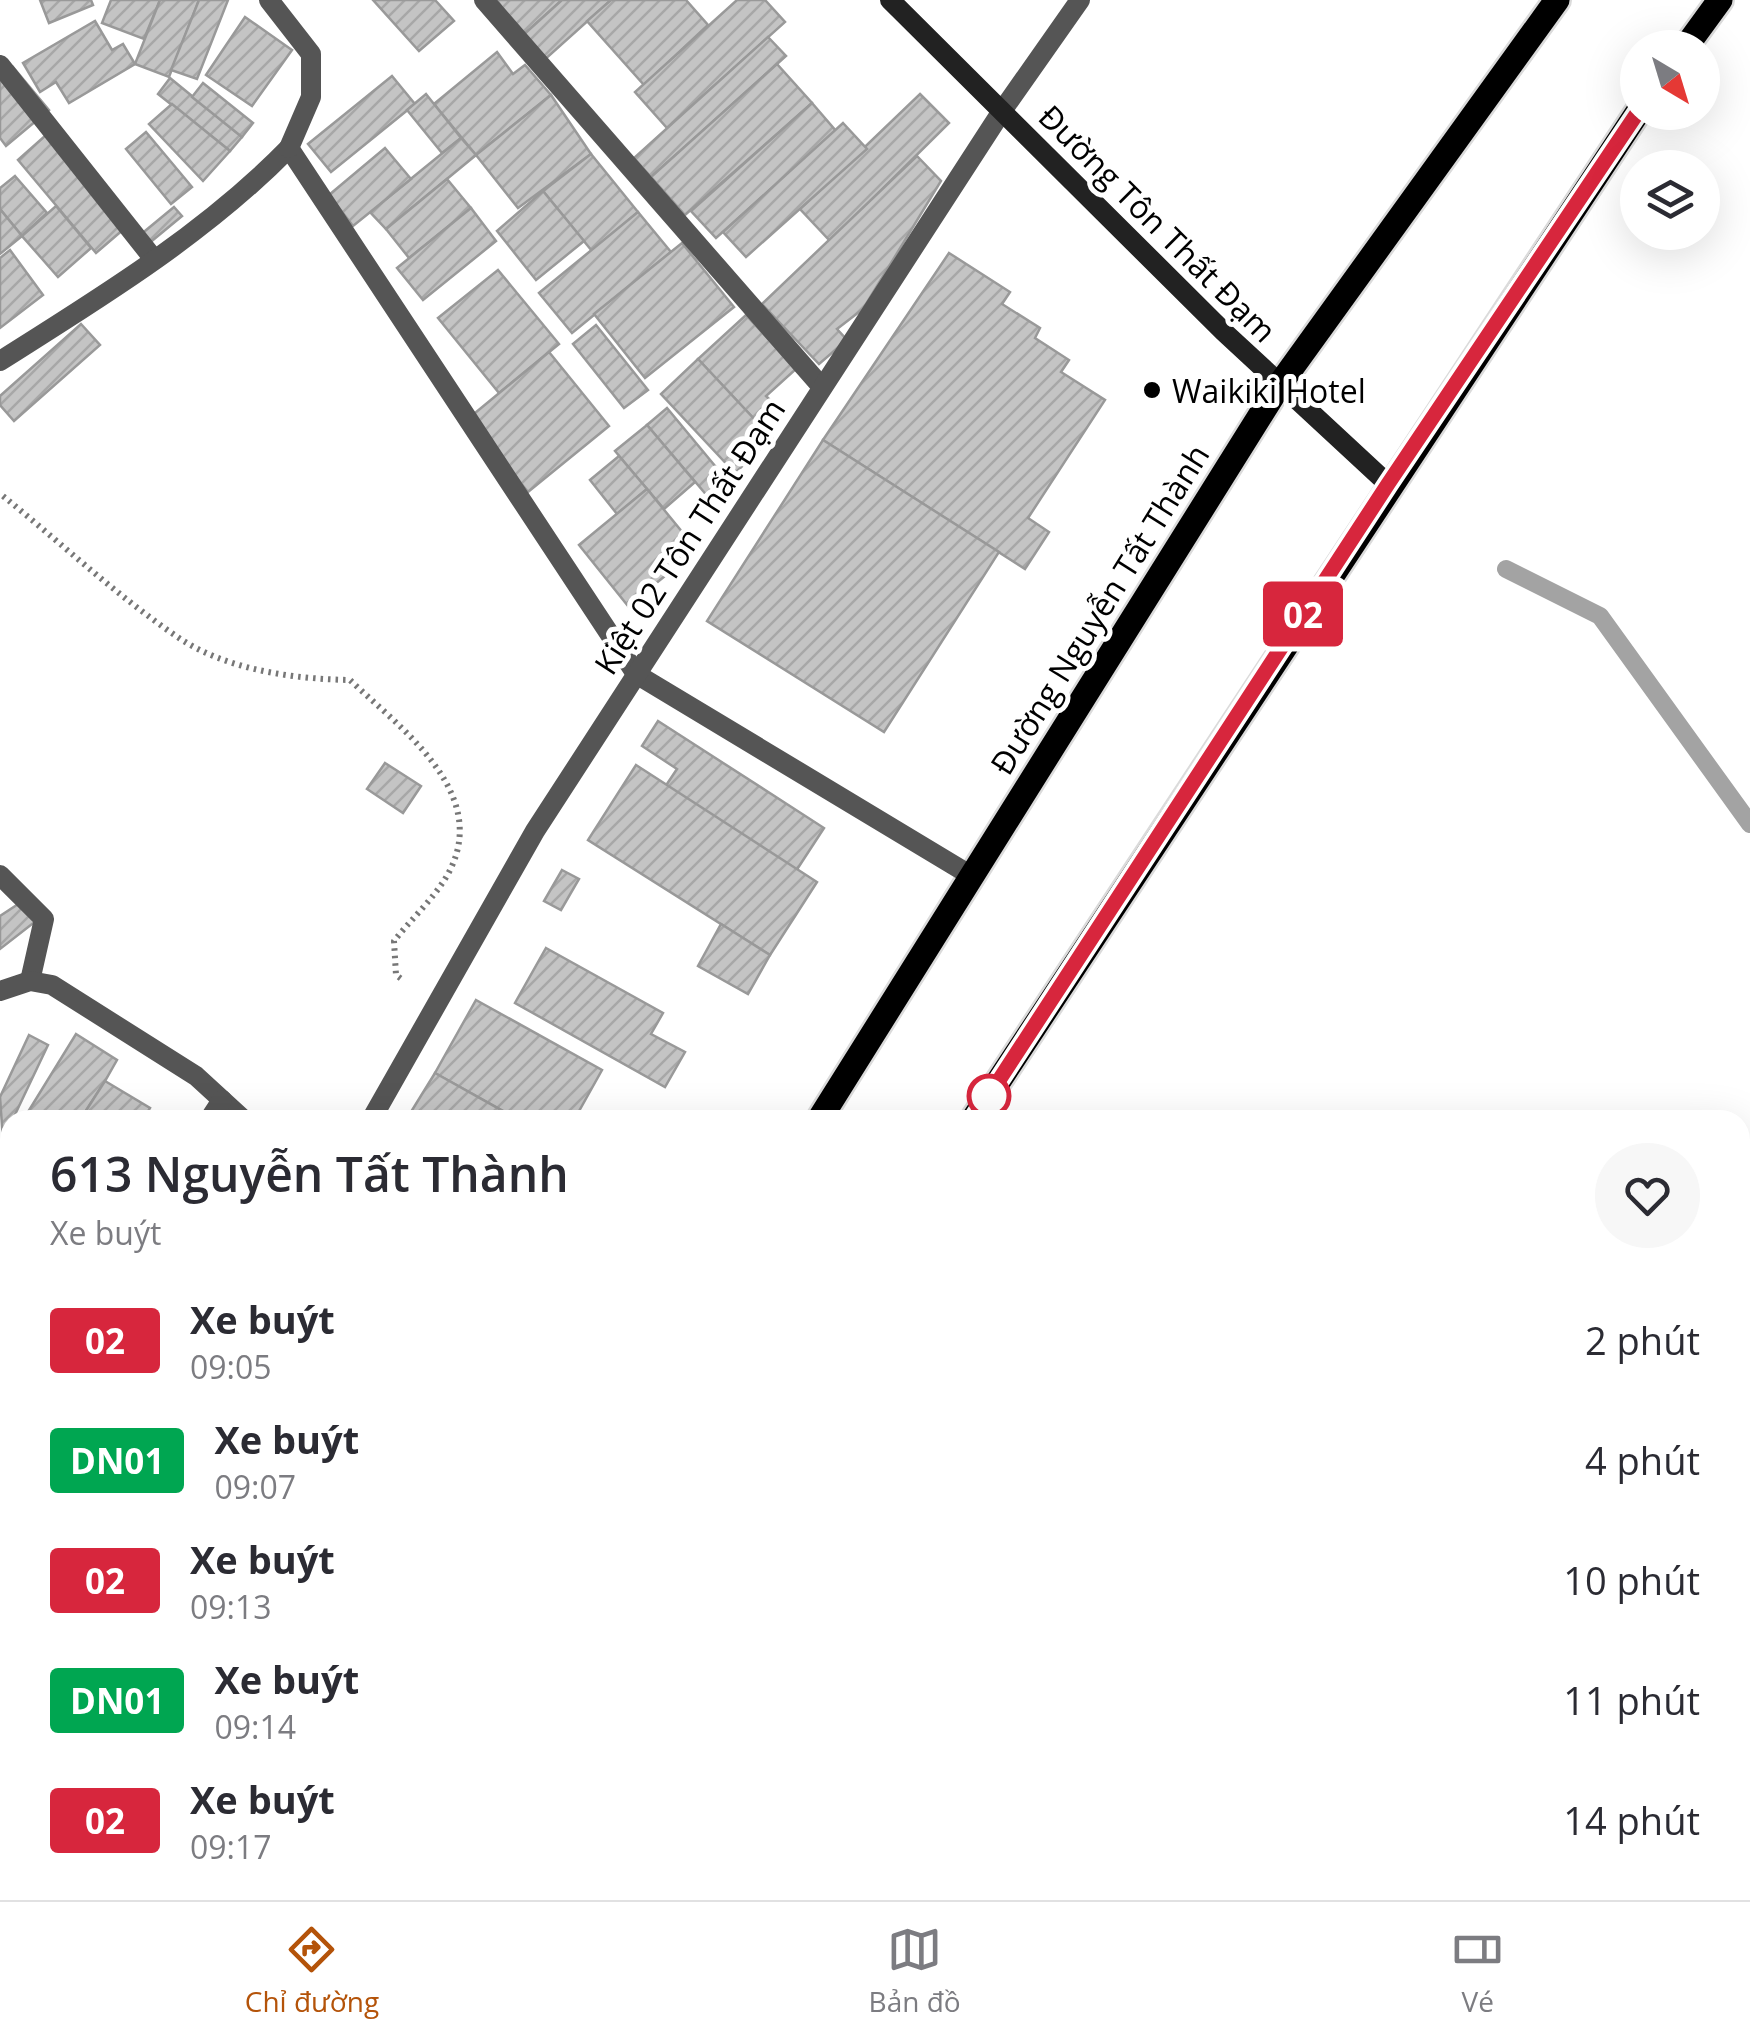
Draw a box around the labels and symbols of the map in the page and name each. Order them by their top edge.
north arrow [1620,30,1720,130]
street label: Đường Tôn Thất Đạm [1030,95,1286,351]
place label: Waikiki Hotel [1172,369,1366,412]
marker: Waikiki Hotel [1141,379,1163,401]
street label: Kiệt 02 Tôn Thất Đạm [584,390,794,682]
street label: Đường Nguyễn Tất Thành [980,436,1218,782]
line badge: 02 [1258,582,1348,646]
unlabelled marker [968,1075,1010,1117]

